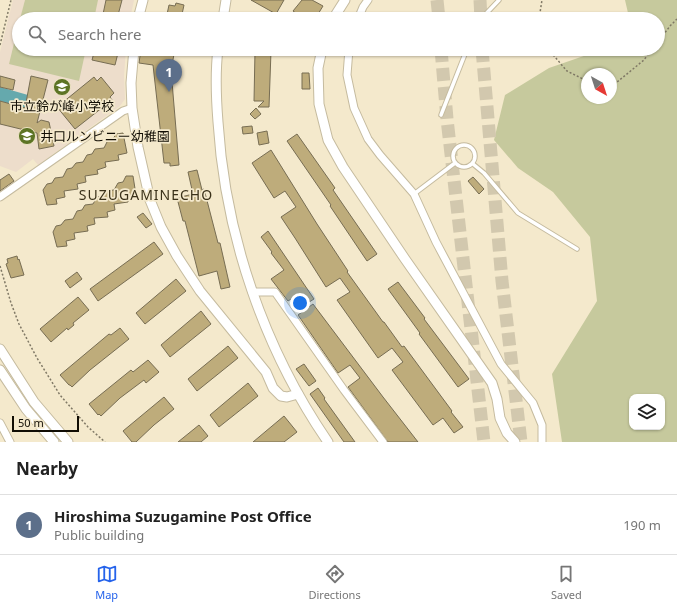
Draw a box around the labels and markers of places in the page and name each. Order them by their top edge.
pin: 1 [156,59,182,92]
school or university icon: 市立鈴が峰小学校 [52,77,72,97]
place label: 市立鈴が峰小学校 [10,97,114,115]
school or university icon: 井口ルンビニー幼稚園 [17,126,37,146]
place label: 井口ルンビニー幼稚園 [40,127,170,145]

